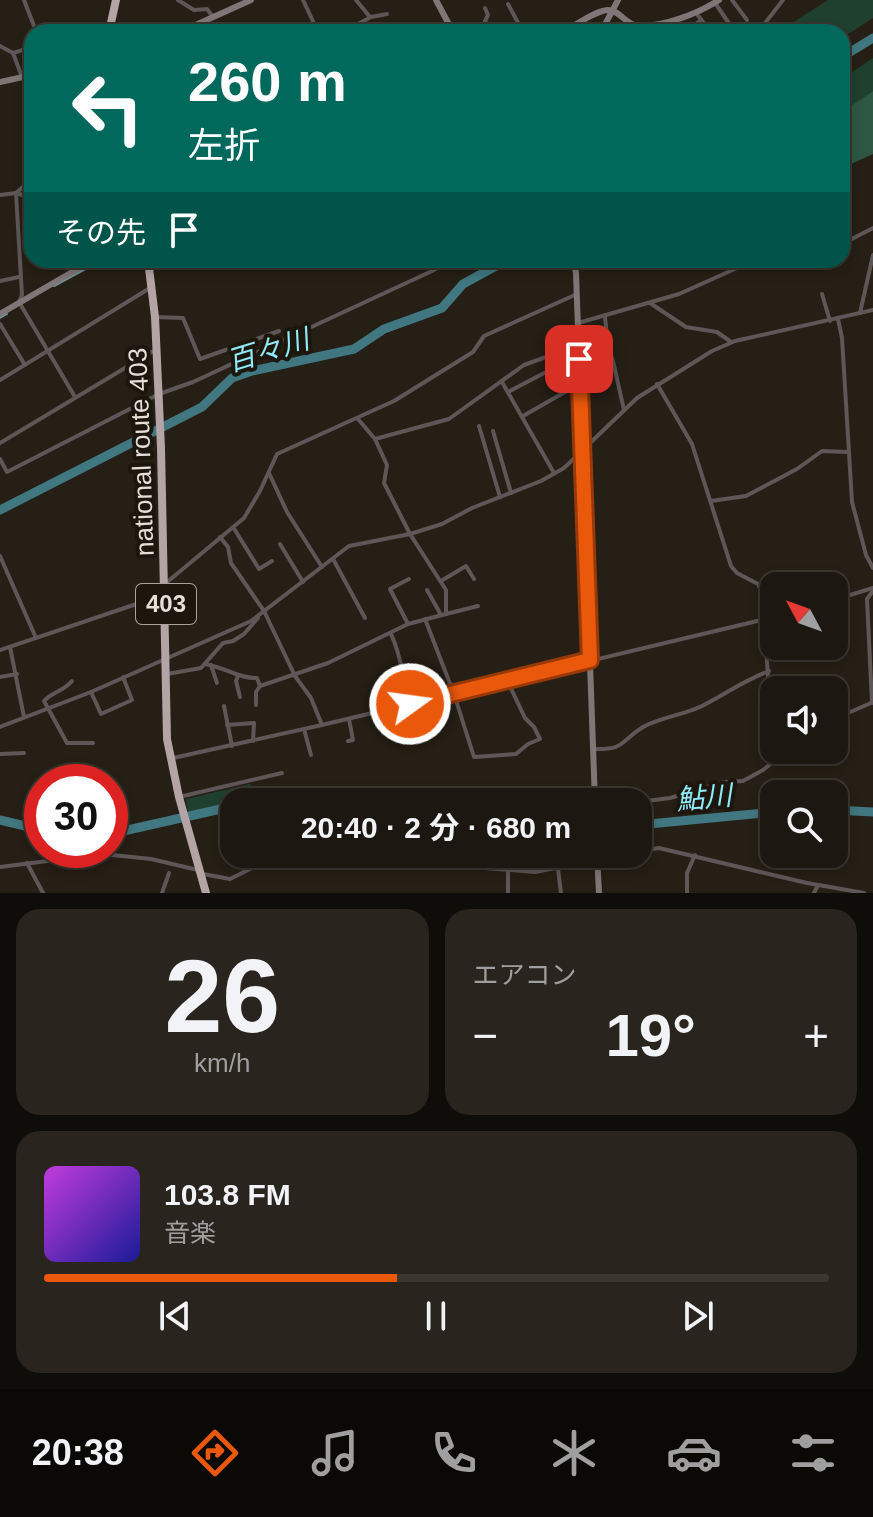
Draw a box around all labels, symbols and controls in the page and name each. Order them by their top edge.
text: 260 m [188,50,347,113]
icon: left [56,56,160,160]
text: 左折 [188,125,260,166]
icon: arrive [162,208,206,252]
text: その先 [56,216,146,249]
water label: 百々川 [223,323,316,378]
pin [545,325,613,393]
icon: arrive [557,337,601,381]
street label: national route 403 [122,347,160,557]
north arrow [760,572,848,660]
map controls [760,572,848,868]
road number: 403 [136,584,196,624]
position arrow [368,662,452,746]
button: sound [760,676,848,764]
speed limit sign: 30 [24,764,128,868]
water label: 鮎川 [675,779,736,815]
button: search [760,780,848,868]
text: 20:40 · 2 分 · 680 m [301,811,571,844]
text: 26 [164,938,280,1054]
text: エアコン [473,960,577,990]
text: 19° [605,1002,696,1069]
text: − [473,1011,498,1060]
text: + [803,1011,829,1060]
text: km/h [194,1048,250,1078]
text: 103.8 FM [164,1178,291,1211]
text: 音楽 [164,1218,216,1248]
icon: previous [153,1294,197,1338]
icon: pause [414,1294,458,1338]
icon: next [676,1294,720,1338]
icon: directions [187,1425,243,1481]
icon: music [307,1425,363,1481]
icon: phone [426,1425,482,1481]
icon: climate [546,1425,602,1481]
icon: car [666,1425,722,1481]
icon: filters [785,1425,841,1481]
text: 20:38 [32,1432,124,1473]

